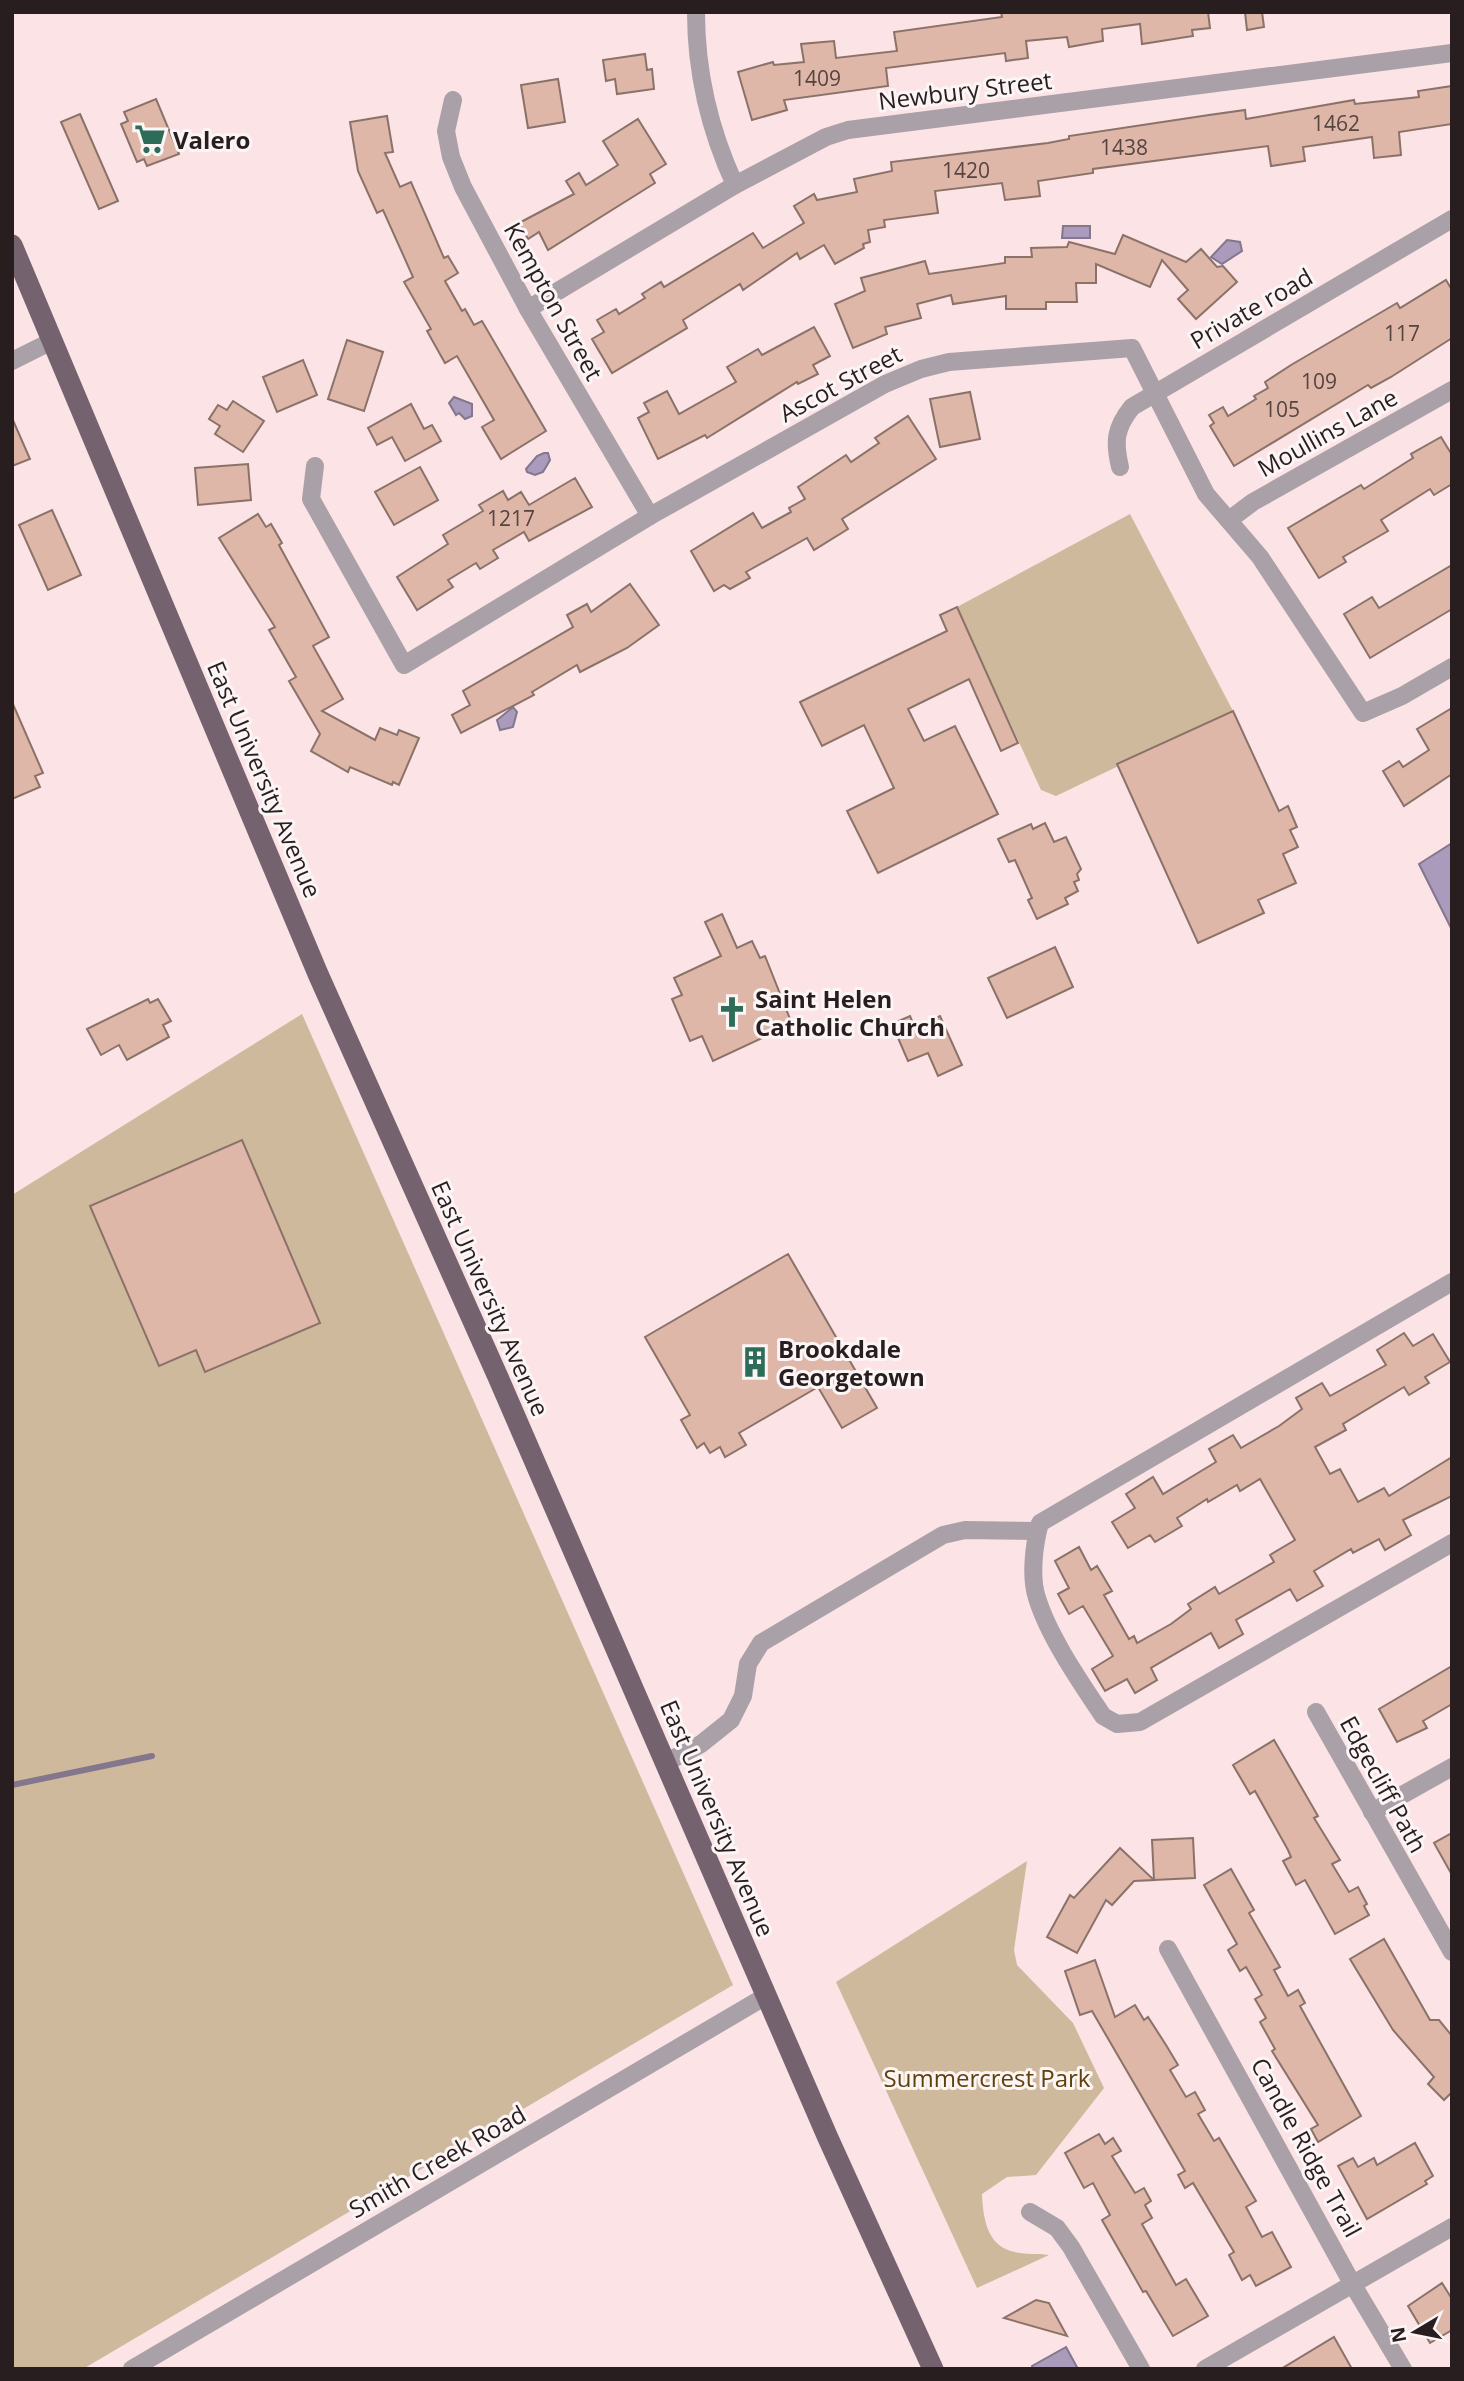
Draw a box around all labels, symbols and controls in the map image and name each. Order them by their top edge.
street label: Newbury Street [876,63,1054,117]
house number: 1409 [793,64,841,92]
house number: 1462 [1312,109,1360,137]
supermarket icon: Valero [133,122,167,156]
place label: Valero [173,123,250,156]
house number: 1438 [1100,133,1148,161]
house number: 1420 [942,156,990,184]
street label: Kempton Street [497,216,611,386]
street label: Private road [1184,260,1318,356]
house number: 117 [1384,319,1420,347]
street label: Ascot Street [773,337,907,429]
house number: 109 [1301,367,1337,395]
street label: Moullins Lane [1251,380,1403,484]
house number: 105 [1264,395,1300,423]
house number: 1217 [487,504,535,532]
street label: East University Avenue [200,656,330,902]
place label: Saint Helen Catholic Church [755,982,945,1043]
church icon: Saint Helen Catholic Church [715,995,749,1029]
street label: East University Avenue [424,1175,558,1421]
place label: Brookdale Georgetown [778,1332,925,1393]
building icon: Brookdale Georgetown [738,1345,772,1379]
street label: East University Avenue [653,1695,783,1941]
street label: Edgecliff Path [1333,1710,1435,1858]
street label: Candle Ridge Trail [1244,2051,1370,2243]
park label: Summercrest Park [884,2061,1091,2094]
street label: Smith Creek Road [343,2097,531,2225]
north arrow [1380,2297,1450,2367]
text: N [1384,2325,1412,2345]

